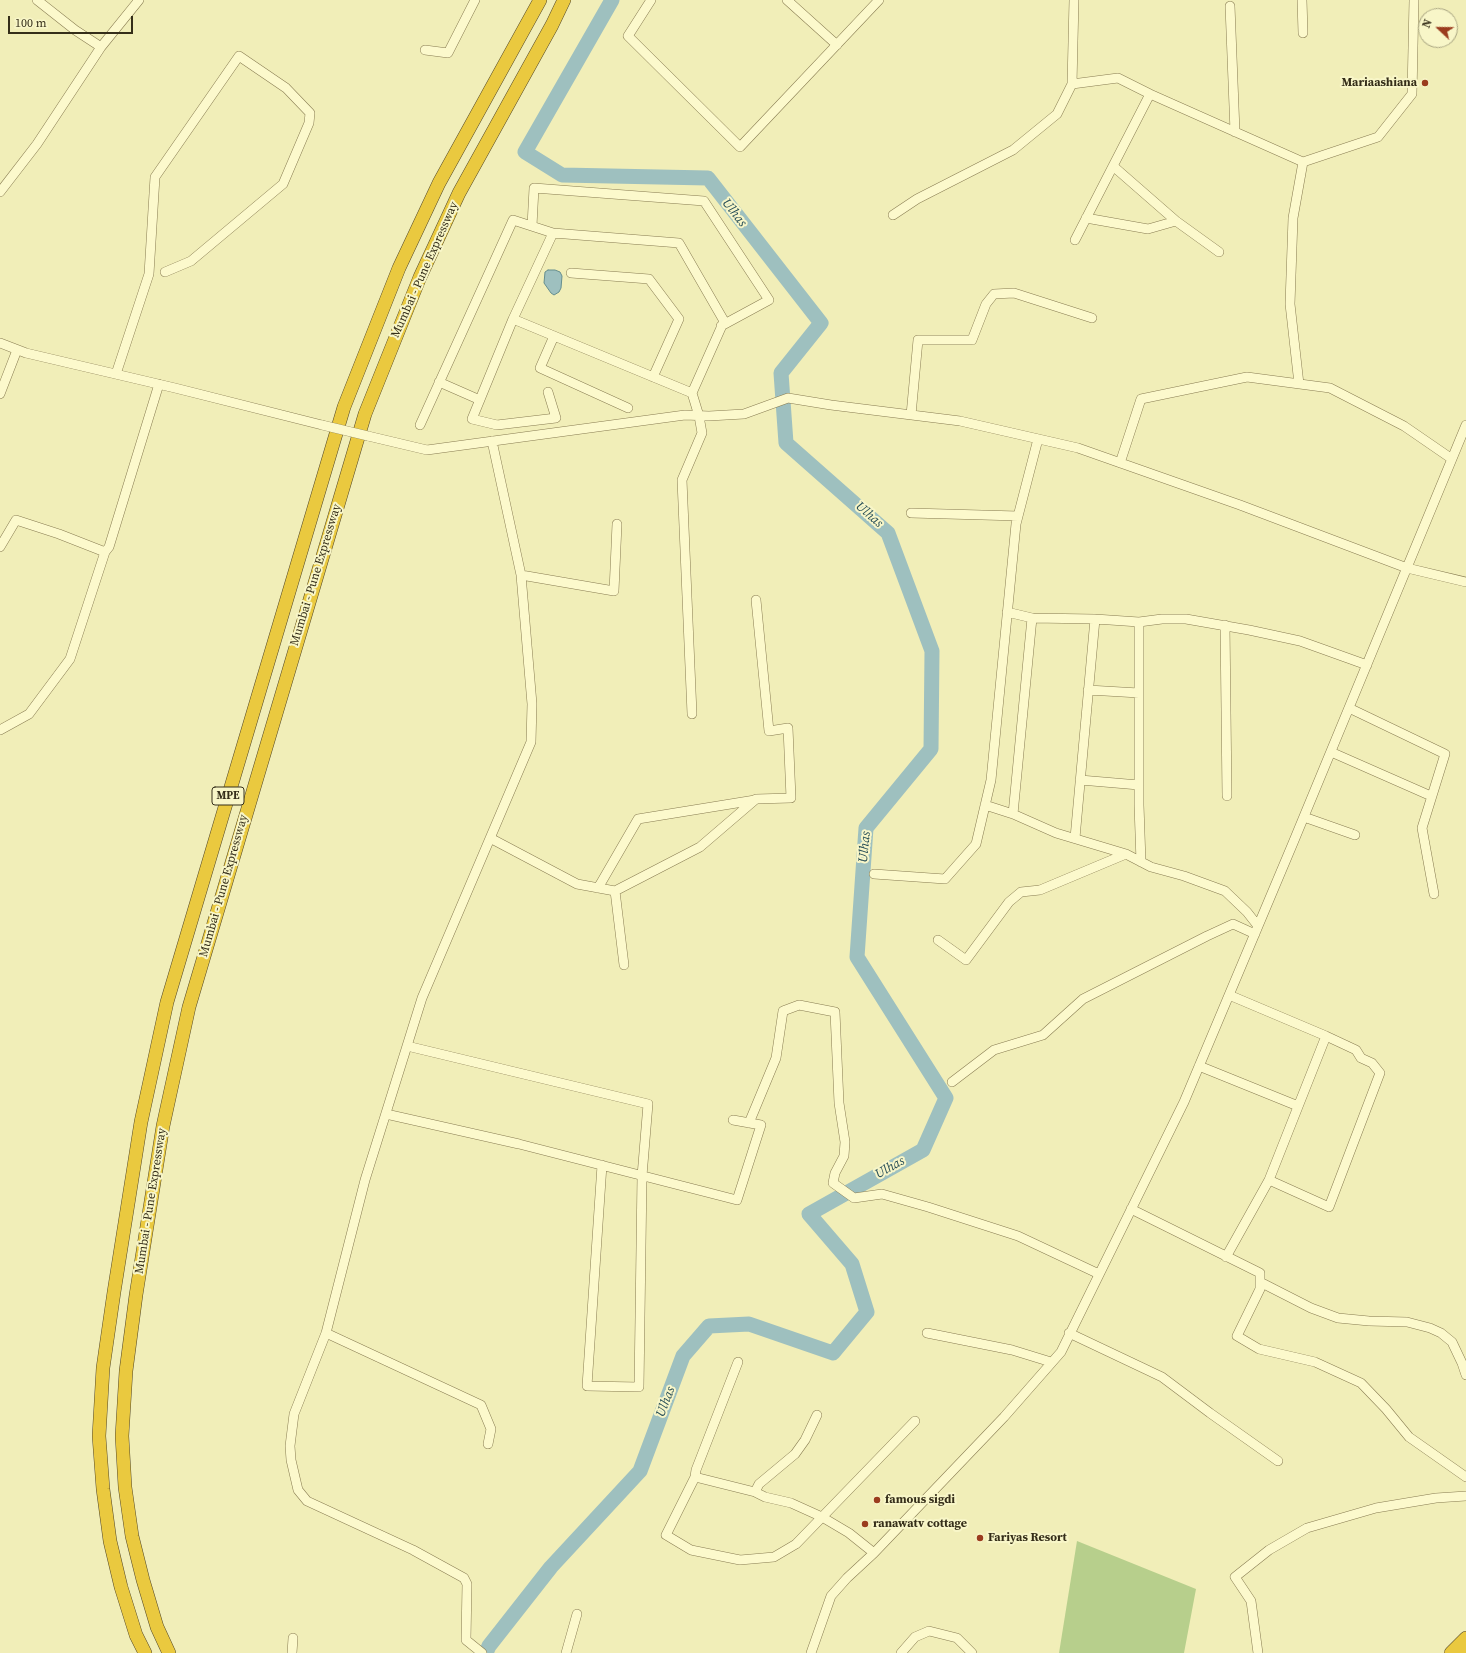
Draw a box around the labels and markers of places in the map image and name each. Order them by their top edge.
place label: Mariaashiana [1342,76,1417,90]
marker: Mariaashiana [1420,78,1430,88]
place label: famous sigdi [885,1493,955,1507]
marker: famous sigdi [872,1495,882,1505]
place label: ranawatv cottage [873,1517,967,1531]
marker: ranawatv cottage [860,1519,870,1529]
place label: Fariyas Resort [988,1531,1067,1545]
marker: Fariyas Resort [975,1533,985,1543]

